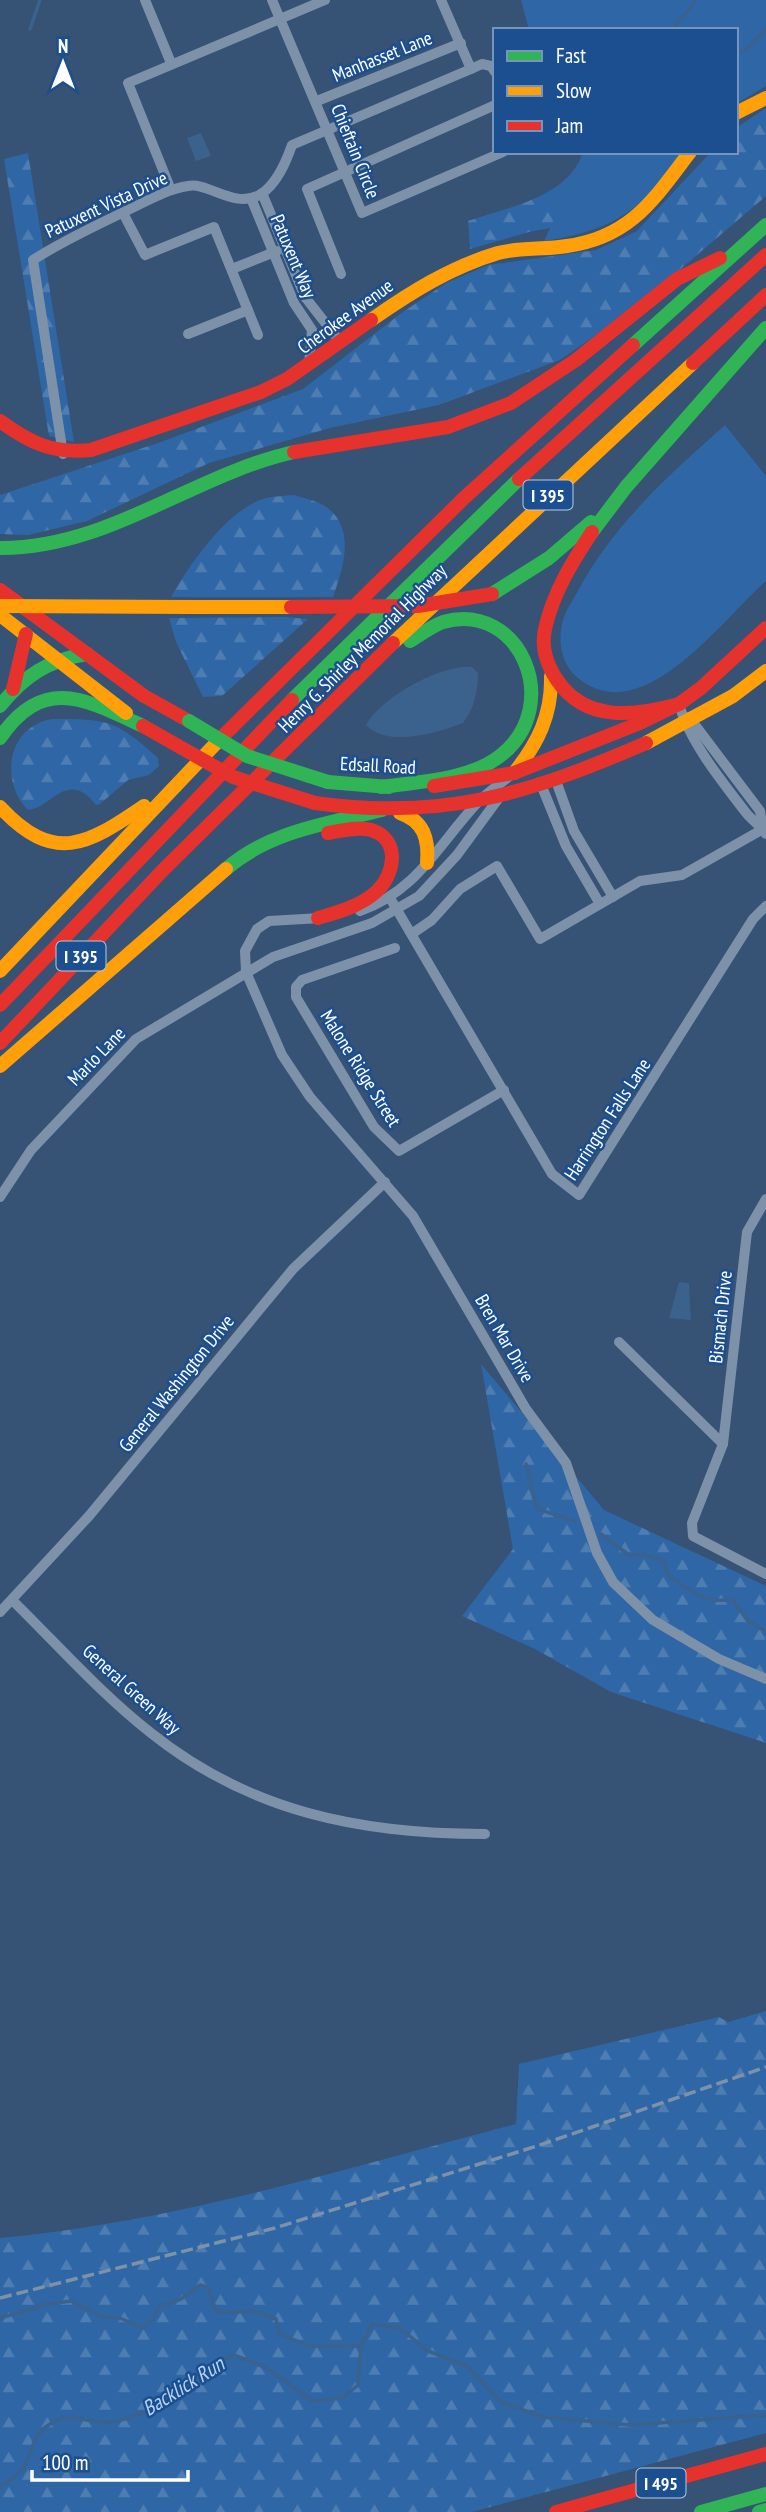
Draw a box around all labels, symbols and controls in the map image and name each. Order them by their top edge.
street label: Manhasset Lane [329,25,435,87]
north arrow [28,28,98,98]
legend [493,28,738,154]
text: N [58,34,68,58]
text: Fast [556,42,586,69]
text: Slow [556,77,592,104]
street label: Chieftain Circle [326,100,386,202]
text: Jam [555,112,583,139]
street label: Patuxent Vista Drive [41,165,171,243]
street label: Patuxent Way [266,211,323,302]
street label: Cherokee Avenue [292,273,398,359]
road number: I 395 [524,480,572,509]
street label: Henry G. Shirley Memorial Highway [273,558,452,737]
street label: Edsall Road [340,751,416,779]
road number: I 395 [56,942,106,971]
street label: Malone Ridge Street [315,1005,407,1132]
street label: Marlo Lane [62,1021,130,1091]
street label: Harrington Falls Lane [559,1053,655,1185]
street label: Bismach Drive [703,1269,737,1365]
street label: Bren Mar Drive [470,1290,540,1386]
street label: General Washington Drive [113,1309,239,1456]
street label: General Green Way [78,1639,187,1740]
water label: Backlick Run [137,2349,230,2422]
scale bar [32,2438,187,2482]
text: 100 m [42,2449,88,2476]
road number: I 495 [636,2468,686,2498]

